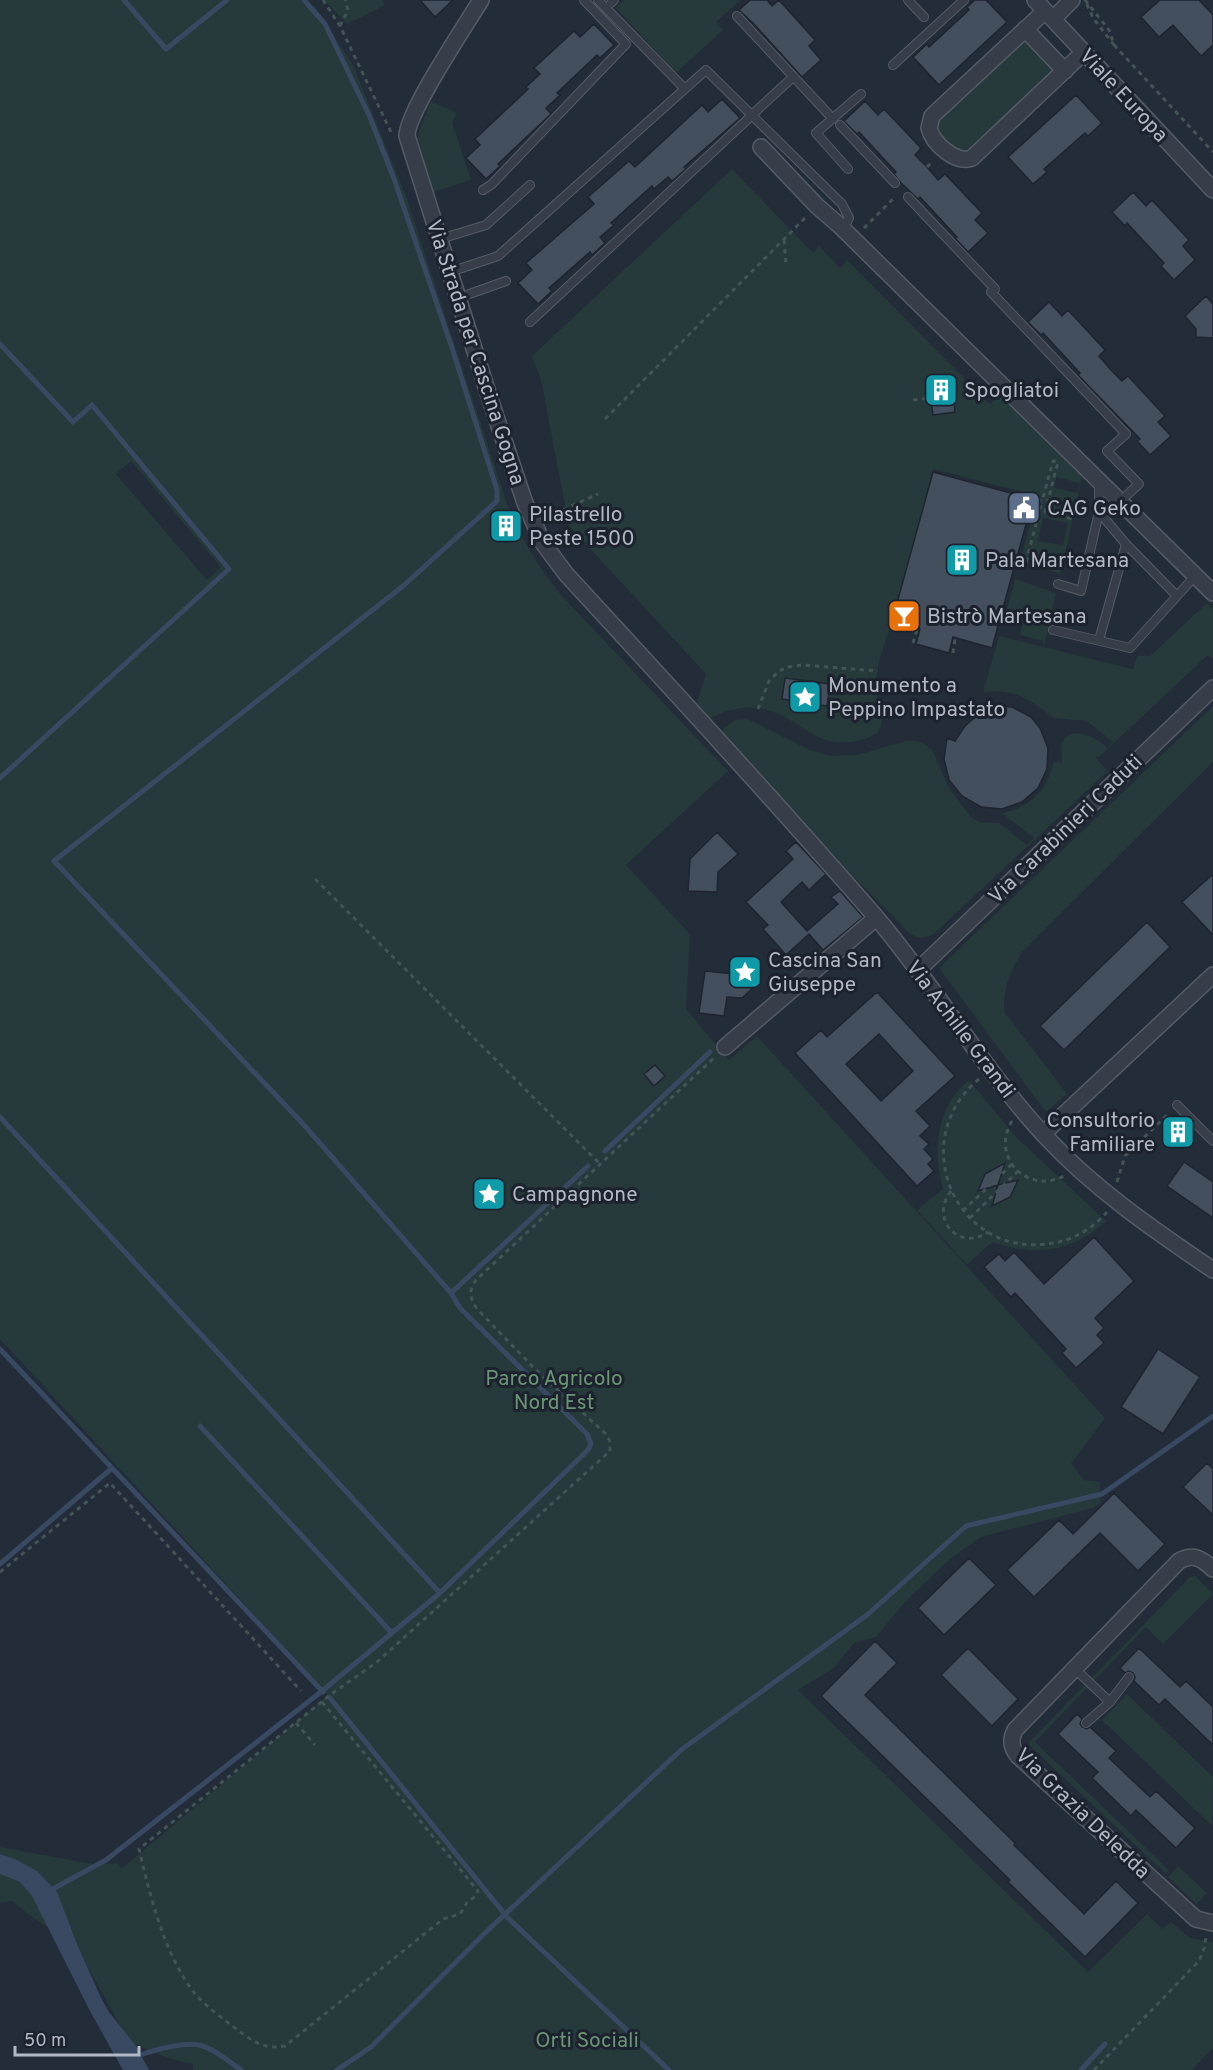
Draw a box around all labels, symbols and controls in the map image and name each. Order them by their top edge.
street label: Viale Europa [1073,43,1173,149]
street label: Via Strada per Cascina Gogna [419,216,530,489]
building icon: Spogliatoi [923,372,959,408]
place label: Spogliatoi [964,378,1059,405]
public building icon: CAG Geko [1006,490,1042,526]
place label: CAG Geko [1047,496,1141,523]
place label: Pilastrello Peste 1500 [529,502,635,553]
building icon: Pilastrello Peste 1500 [488,508,524,544]
building icon: Pala Martesana [944,542,980,578]
place label: Pala Martesana [985,548,1129,575]
bar icon: Bistrò Martesana [886,598,922,634]
place label: Bistrò Martesana [927,604,1086,631]
place label: Monumento a Peppino Impastato [828,673,1005,724]
place icon: Monumento a Peppino Impastato [787,679,823,715]
street label: Via Carabinieri Caduti [983,749,1149,911]
place label: Cascina San Giuseppe [768,948,882,999]
place icon: Cascina San Giuseppe [727,954,763,990]
street label: Via Achille Grandi [899,956,1021,1104]
place label: Consultorio Familiare [1046,1108,1155,1159]
building icon: Consultorio Familiare [1160,1114,1196,1150]
place icon: Campagnone [471,1176,507,1212]
place label: Campagnone [512,1182,638,1209]
park label: Parco Agricolo Nord Est [485,1366,623,1417]
street label: Via Grazia Deledda [1009,1743,1155,1885]
scale bar [15,2019,140,2057]
park label: Orti Sociali [535,2028,639,2055]
text: 50 m [24,2030,66,2053]

